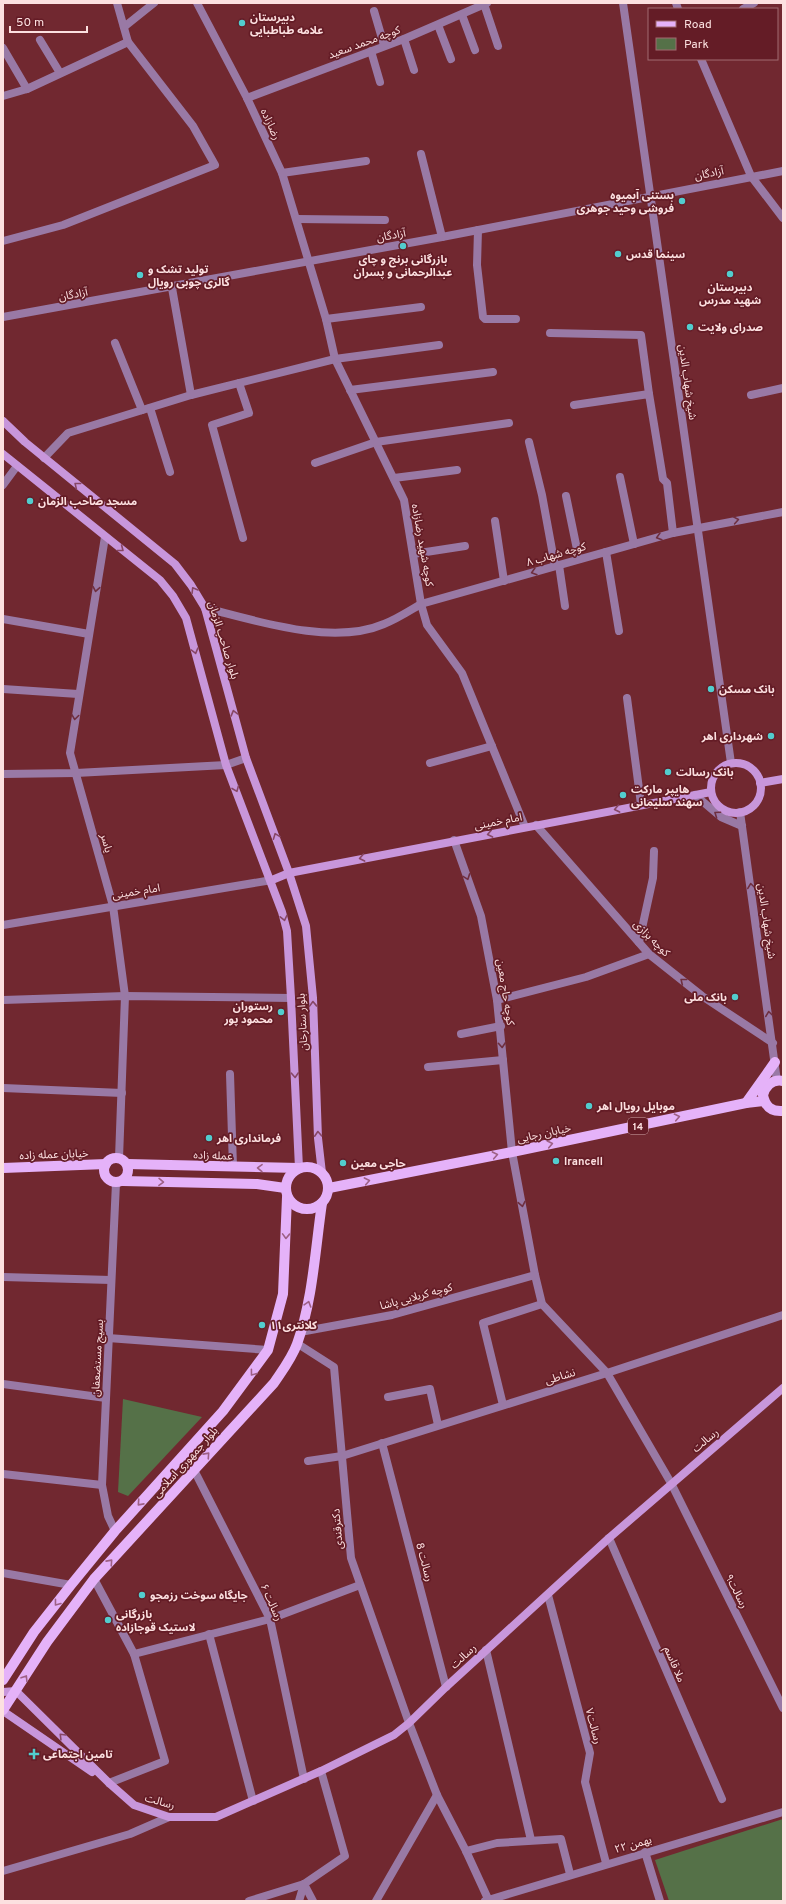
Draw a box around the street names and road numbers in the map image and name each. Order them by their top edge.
street label: کوچه محمد سعید [326,23,403,63]
street label: رضازاده [257,107,283,142]
street label: آزادگان [693,164,726,184]
street label: آزادگان [375,226,408,245]
street label: آزادگان [57,285,90,304]
street label: شیخ شهاب الدین [675,344,699,421]
street label: کوچه شهید رضازاده [408,503,436,588]
street label: کوچه شهاب ۸ [525,540,588,570]
street label: بلوار صاحب الزمان [205,600,242,681]
street label: امام خمینی [473,811,523,833]
street label: یاسر [96,831,115,854]
street label: امام خمینی [111,881,161,903]
street label: شیخ شهاب الدین [754,883,778,960]
street label: کوچه بزازی [630,917,673,960]
street label: کوچه حاج معین [493,958,517,1027]
street label: بلوار ستارخان [295,993,311,1051]
road number: 14 [628,1118,648,1134]
street label: خیابان رجایی [516,1121,573,1147]
street label: خیابان عمله زاده [19,1147,89,1163]
street label: عمله زاده [193,1148,233,1164]
street label: کوچه کربلایی پاشا [378,1280,455,1313]
street label: بسیج مستضعفان [89,1319,107,1397]
street label: نشاطی [543,1366,577,1388]
street label: بلوار جمهوری اسلامی [150,1424,221,1501]
street label: رسالت [689,1426,722,1456]
street label: دکترقندی [329,1508,347,1550]
street label: رسالت 8 [412,1541,436,1583]
street label: رسالت۹ [722,1572,751,1611]
street label: رسالت ۶ [257,1582,285,1623]
street label: رسالت [448,1641,480,1672]
street label: ملا قاسم [659,1644,688,1685]
street label: رسالت۷ [582,1707,605,1746]
street label: رسالت [143,1791,176,1813]
street label: ۲۲ بهمن [613,1833,654,1857]

